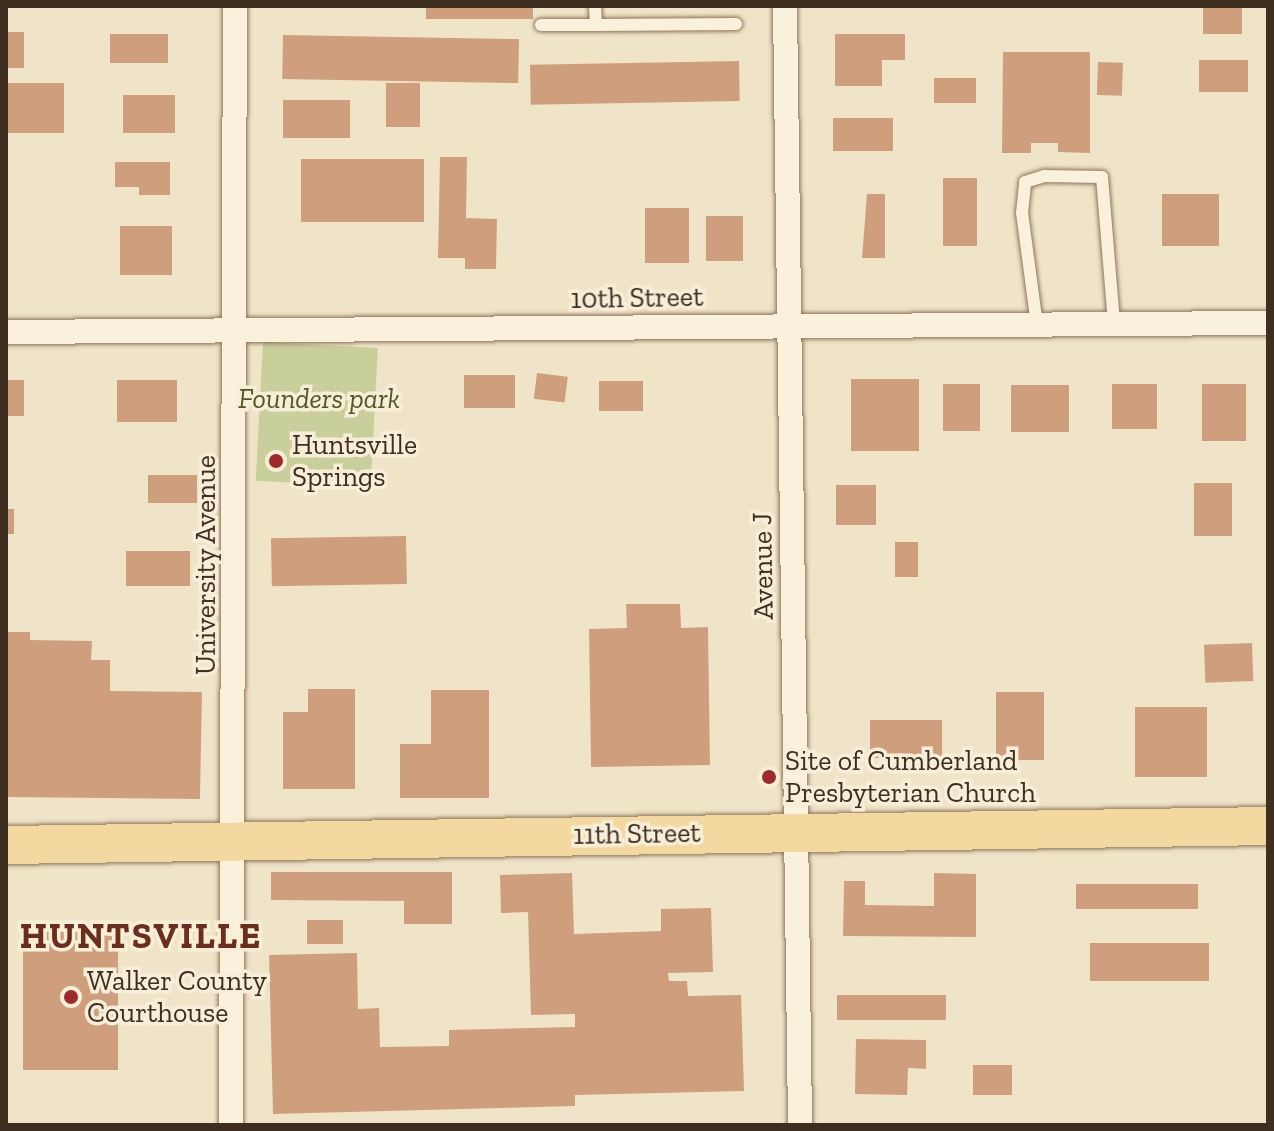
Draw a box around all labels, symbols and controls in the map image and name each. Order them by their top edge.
street label: 10th Street [570,280,704,316]
park label: Founders park [238,382,400,416]
place label: Huntsville Springs [292,428,417,494]
marker: Huntsville Springs [267,452,285,470]
street label: University Avenue [189,454,223,676]
street label: Avenue J [745,512,781,620]
place label: Site of Cumberland Presbyterian Church [785,744,1036,810]
marker: Site of Cumberland Presbyterian Church [760,768,778,786]
street label: 11th Street [573,816,701,852]
district label: HUNTSVILLE [20,914,262,958]
place label: Walker County Courthouse [87,964,267,1030]
marker: Walker County Courthouse [62,988,80,1006]

